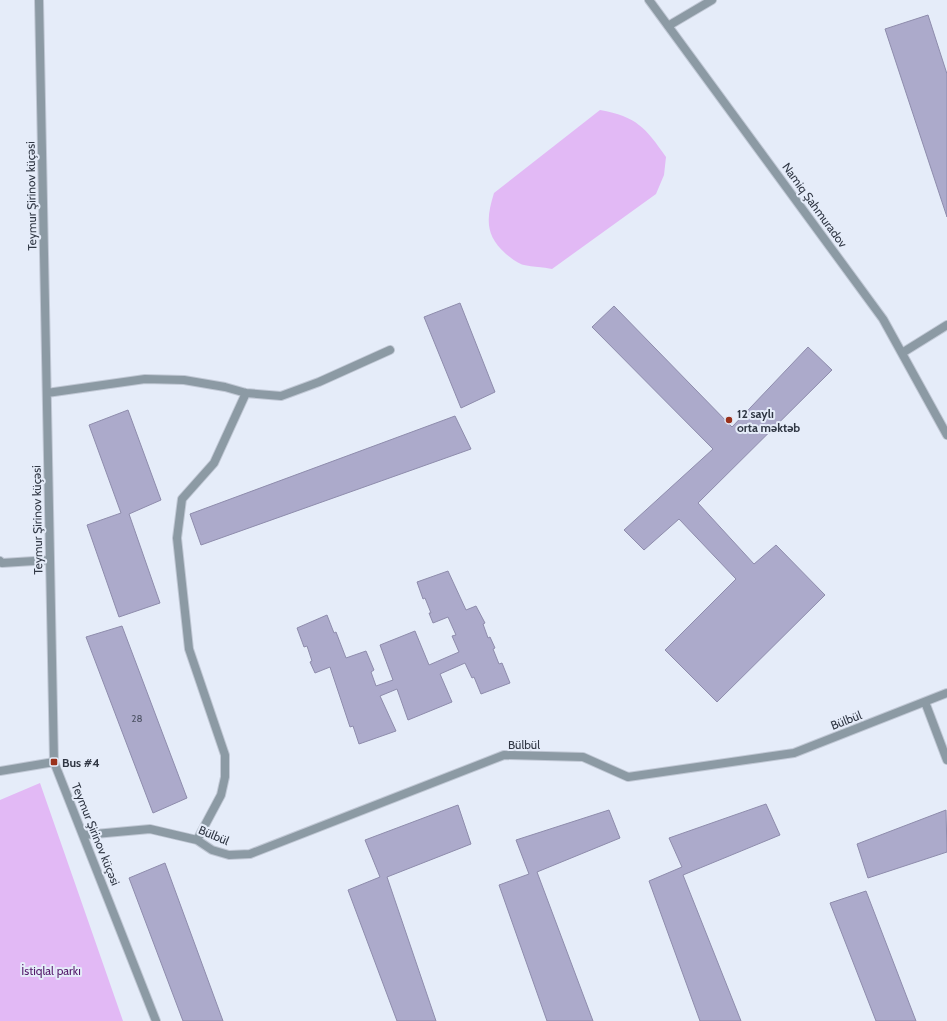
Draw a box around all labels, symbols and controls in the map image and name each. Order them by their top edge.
street label: Teymur Şirinov küçəsi [23,141,39,251]
street label: Namiq Şahmuradov [779,160,851,250]
place label: 12 saylı orta məktəb [737,406,800,435]
marker: 12 saylı orta məktəb [724,415,734,425]
street label: Teymur Şirinov küçəsi [29,465,45,575]
street label: Bülbül [828,707,864,733]
house number: 28 [131,712,143,725]
street label: Bülbül [508,737,540,752]
place label: Bus #4 [62,755,100,770]
marker: Bus #4 [49,757,59,767]
street label: Teymur Şirinov küçəsi [69,780,123,888]
street label: Bülbül [196,822,232,848]
park label: İstiqlal parkı [21,963,81,978]

